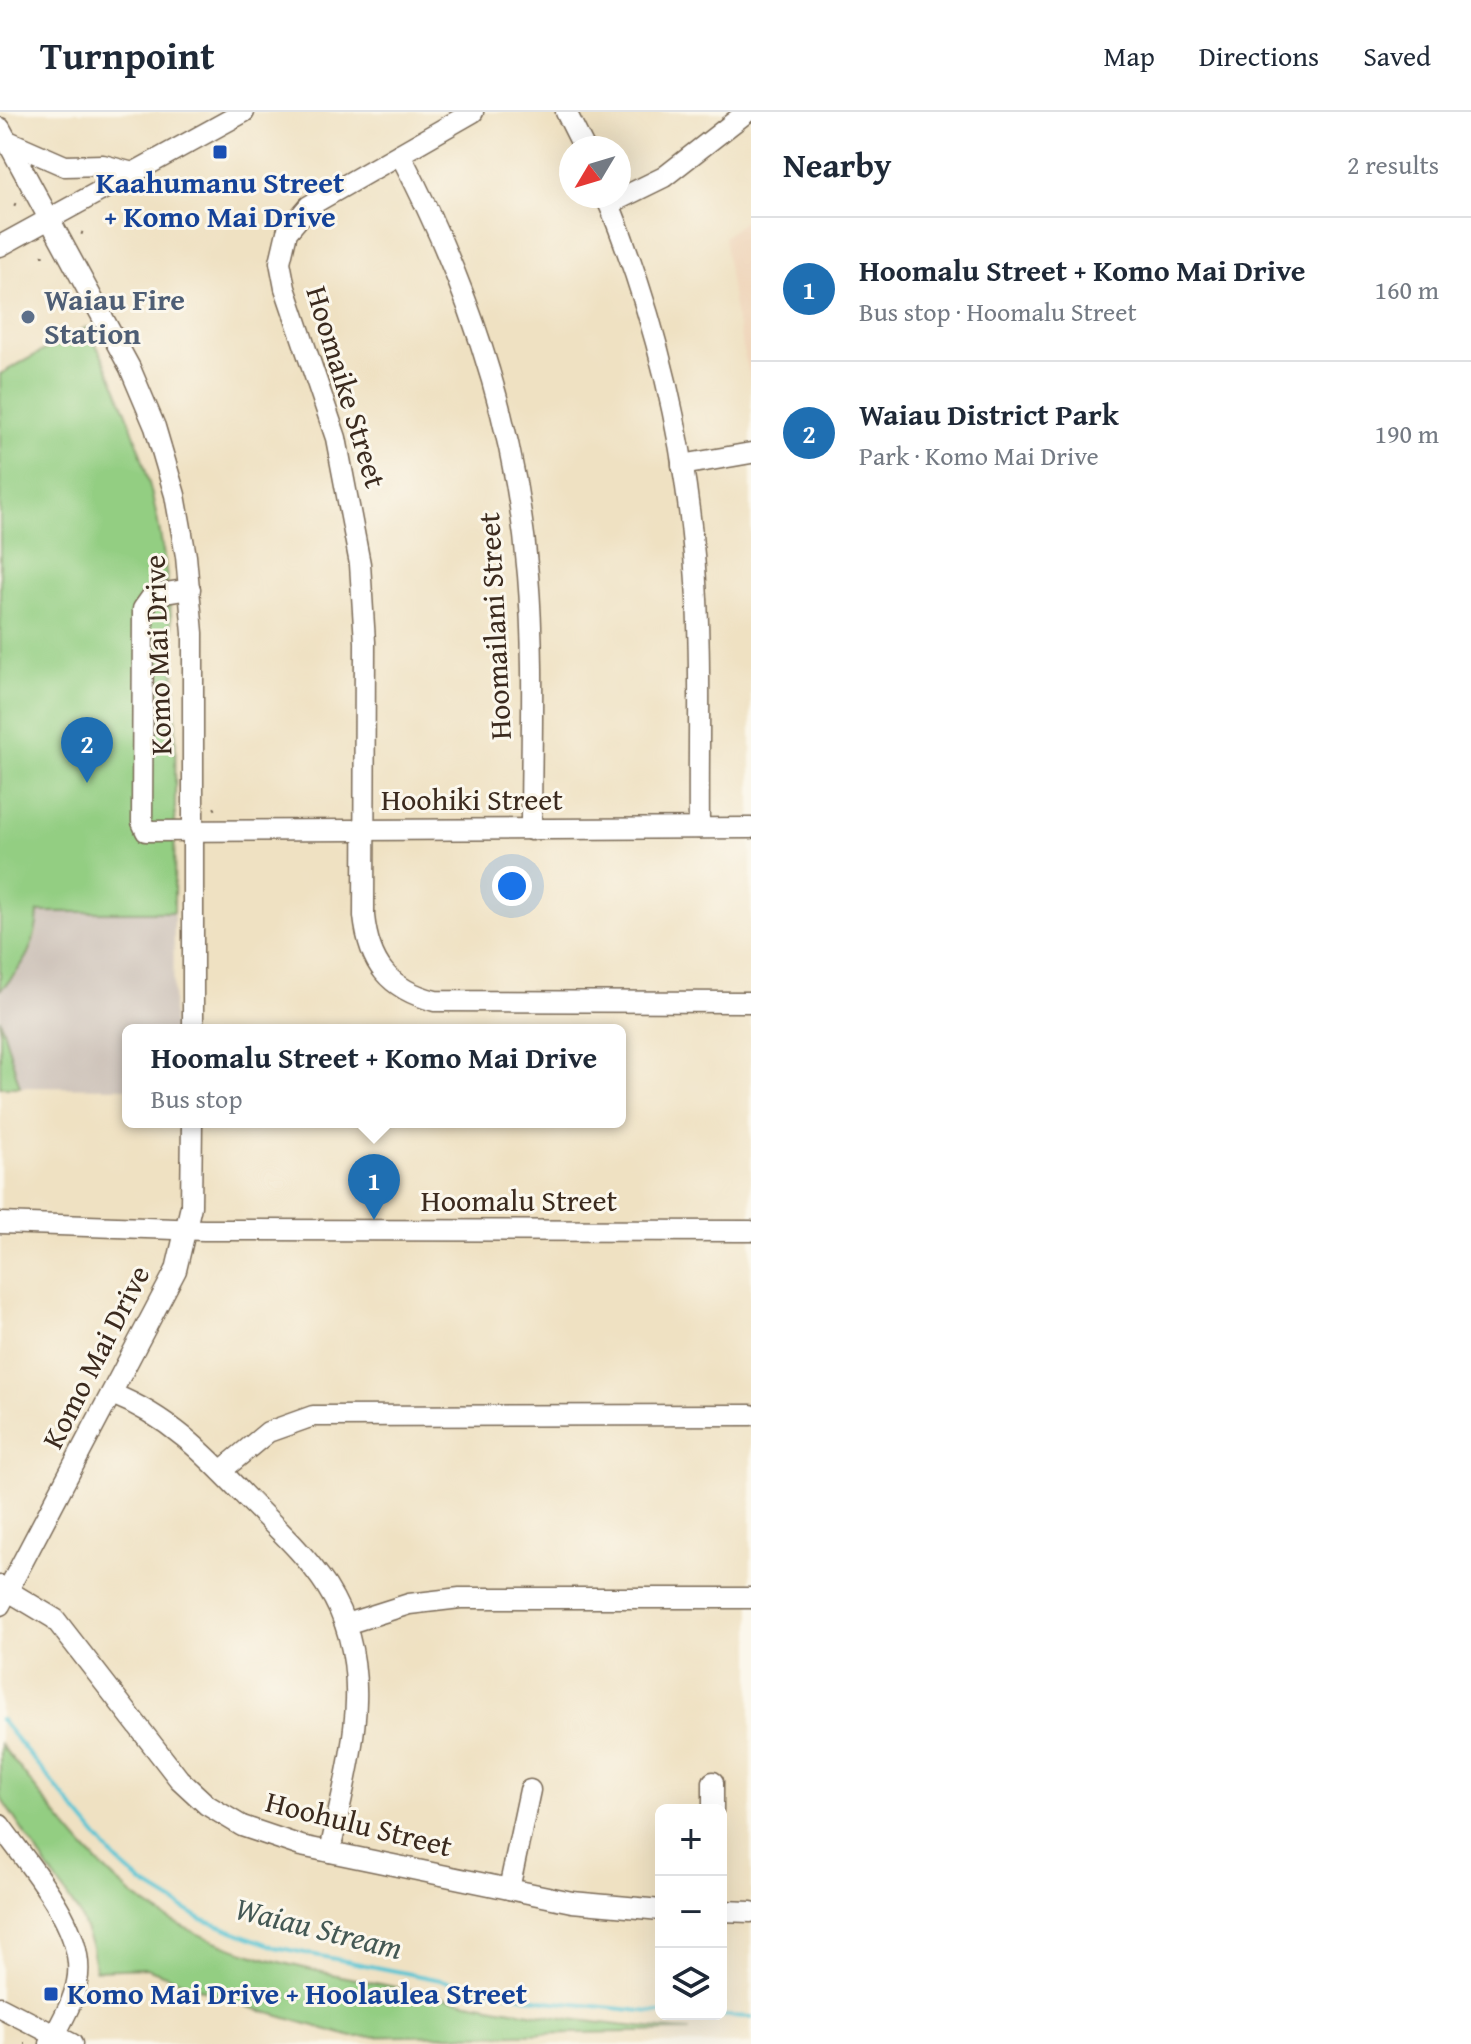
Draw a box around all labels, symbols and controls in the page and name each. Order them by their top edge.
text: Turnpoint [40,27,215,83]
text: Map [1103,35,1155,76]
text: Directions [1199,35,1319,76]
text: Saved [1363,35,1431,76]
north arrow [559,136,631,208]
text: Nearby [783,140,892,189]
marker: Kaahumanu Street + Komo Mai Drive [211,143,229,161]
text: 2 results [1347,145,1439,184]
place label: Kaahumanu Street + Komo Mai Drive [96,160,345,238]
text: Hoomalu Street + Komo Mai Drive [859,248,1305,292]
text: 1 [802,270,816,309]
text: 160 m [1374,270,1439,309]
place label: Waiau Fire Station [44,277,185,355]
street label: Hoomaike Street [295,280,399,493]
text: Bus stop · Hoomalu Street [859,292,1137,331]
marker: Waiau Fire Station [19,308,37,326]
text: Waiau District Park [859,392,1119,436]
text: 2 [802,414,816,453]
text: 190 m [1374,414,1439,453]
text: Park · Komo Mai Drive [859,436,1099,475]
street label: Hoomailani Street [466,511,522,741]
street label: Komo Mai Drive [132,554,182,756]
pin: 2 [61,717,113,783]
street label: Hoohiki Street [381,777,563,821]
your location [492,866,532,906]
popup [122,1024,626,1128]
text: Hoomalu Street + Komo Mai Drive [151,1035,597,1079]
text: Bus stop [151,1079,242,1118]
pin: 1 [348,1154,400,1220]
street label: Hoomalu Street [421,1178,618,1222]
street label: Komo Mai Drive [30,1257,160,1456]
street label: Hoohulu Street [261,1779,457,1868]
map controls [655,1804,727,2020]
button: + [655,1804,727,1876]
button: − [655,1876,727,1948]
water label: Waiau Stream [230,1884,408,1971]
button: layers [655,1948,727,2020]
place label: Komo Mai Drive + Hoolaulea Street [67,1971,528,2015]
marker: Komo Mai Drive + Hoolaulea Street [42,1985,60,2003]

